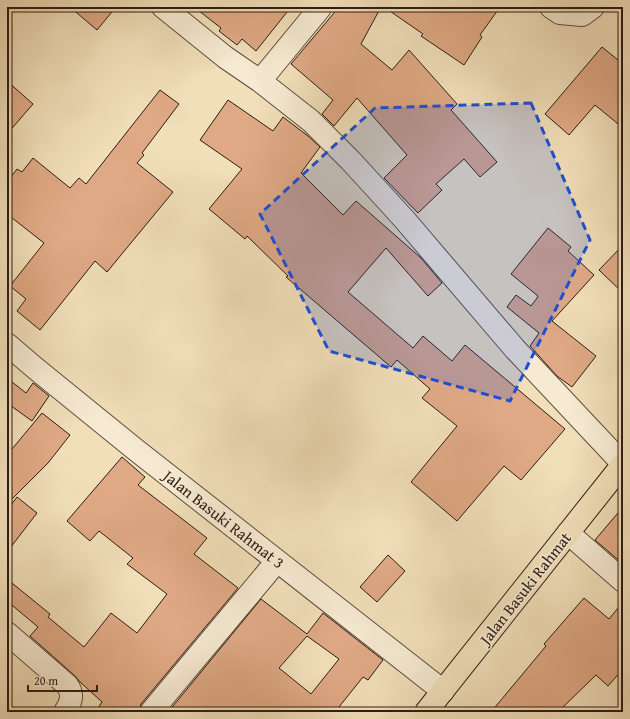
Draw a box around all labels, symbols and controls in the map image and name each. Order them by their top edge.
street label: Jalan Basuki Rahmat 3 [157,463,290,574]
street label: Jalan Basuki Rahmat [472,526,577,651]
scale bar [28,667,97,693]
text: 20 m [34,672,58,689]

